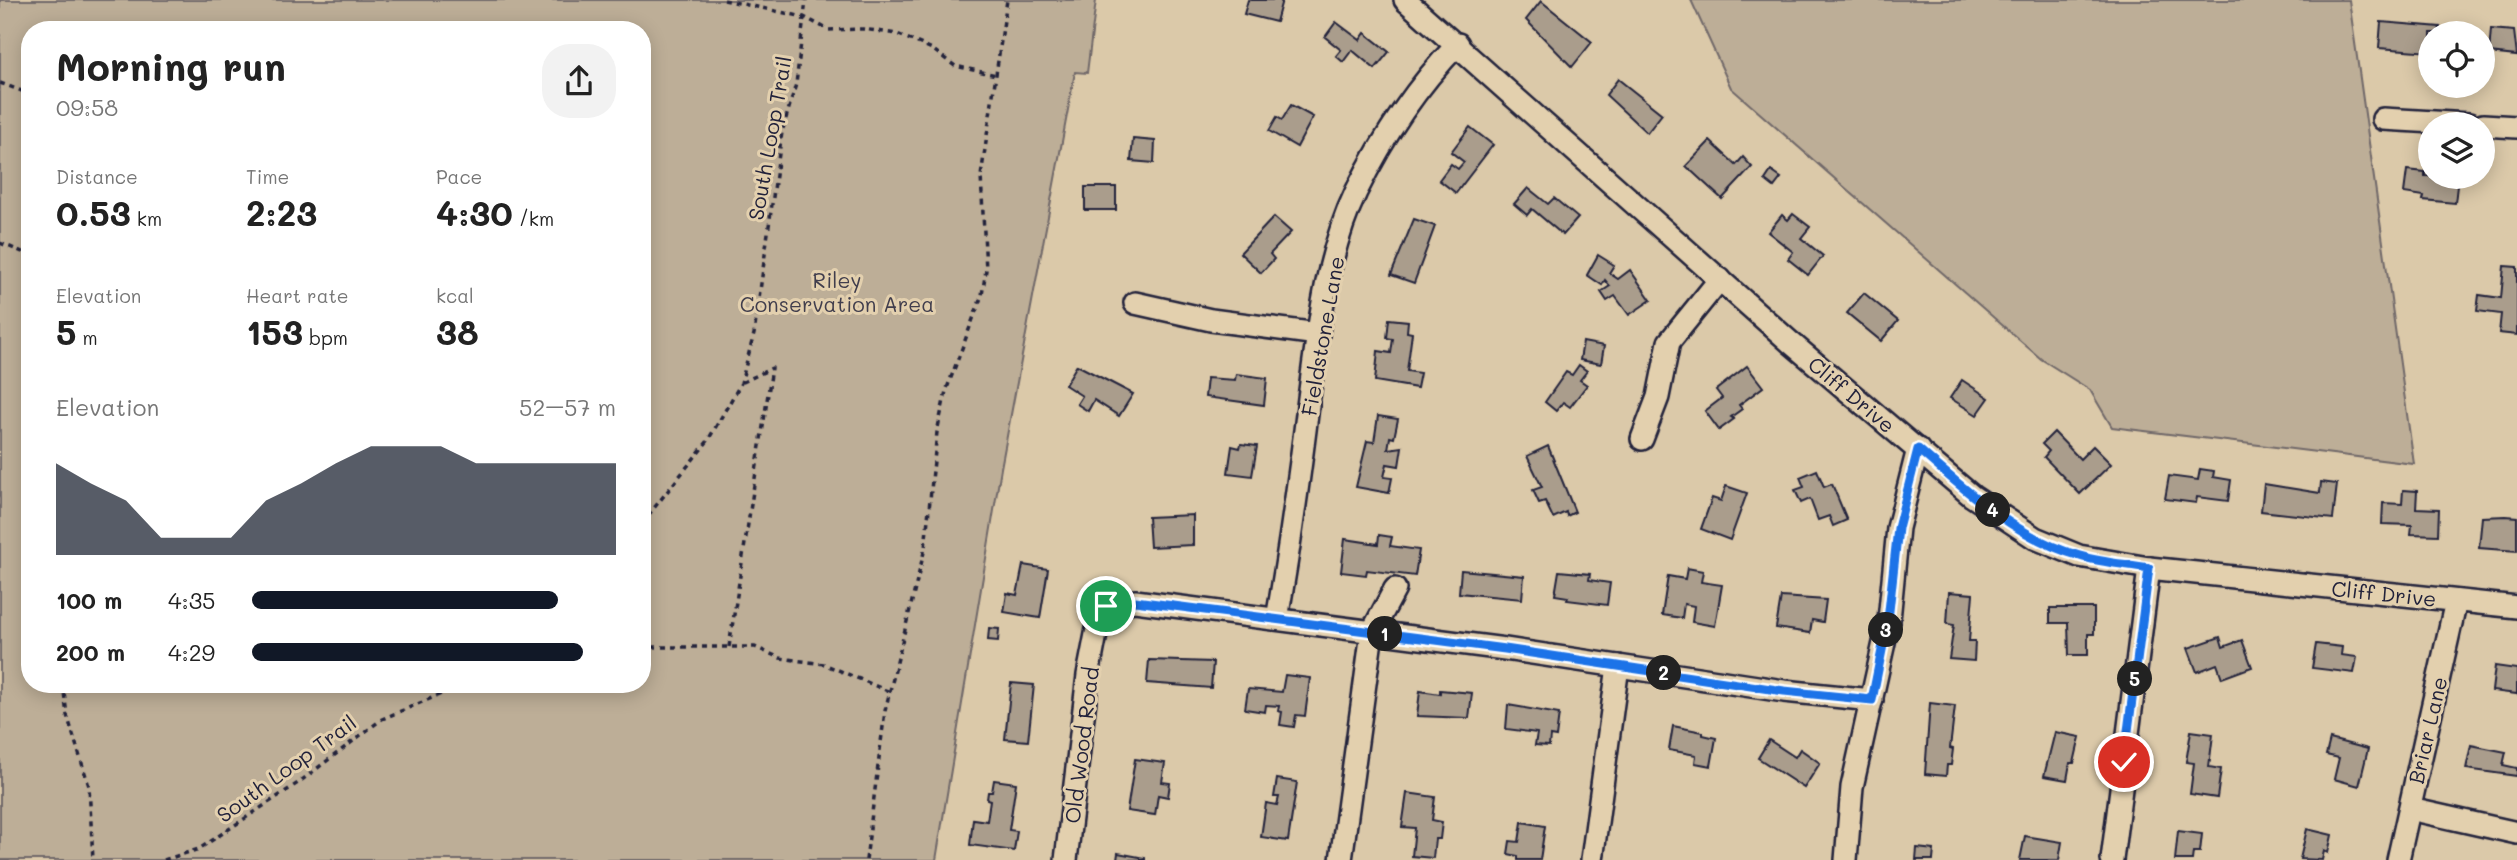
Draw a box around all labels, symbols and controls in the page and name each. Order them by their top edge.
map controls [2418,21,2495,189]
button: locate [2418,21,2495,98]
text: Morning run [56,41,286,91]
button: share [542,44,616,118]
street label: South Loop Trail [741,54,797,222]
text: 09:58 [56,92,118,122]
button: layers [2418,112,2495,189]
text: Distance [56,164,138,189]
text: Time [246,164,289,189]
text: Pace [436,164,482,189]
text: 0.53 [56,189,131,235]
text: 2:23 [246,189,317,235]
text: 4:30 [436,189,513,235]
text: km [131,206,162,231]
text: /km [513,206,554,231]
street label: Fieldstone Lane [1295,254,1349,418]
park label: Riley Conservation Area [740,266,934,317]
text: Elevation [56,283,141,308]
text: Heart rate [246,283,349,308]
text: kcal [436,283,474,308]
text: 5 [56,308,76,354]
text: 153 [246,308,303,354]
text: 38 [436,308,479,354]
text: m [76,325,98,350]
text: bpm [303,325,348,350]
street label: Cliff Drive [1803,350,1901,438]
text: Elevation [56,392,159,422]
text: 52–57 m [519,392,616,422]
pin: 4 [1976,492,2010,528]
text: 4 [1986,497,1999,522]
street label: Cliff Drive [2330,574,2438,612]
pin [1076,576,1136,636]
text: 100 m [56,585,122,615]
text: 4:35 [168,585,216,615]
icon: arrive [1087,587,1125,625]
pin: 3 [1868,612,1904,648]
pin: 1 [1368,616,1402,652]
text: 3 [1880,617,1891,642]
text: 1 [1380,621,1389,646]
text: 200 m [56,637,125,667]
text: 4:29 [168,637,215,667]
pin: 2 [1646,656,1682,690]
text: 2 [1658,660,1669,685]
pin: 5 [2118,662,2152,696]
street label: Old Wood Road [1058,665,1104,825]
text: 5 [2129,666,2140,691]
street label: Briar Lane [2402,674,2452,786]
street label: South Loop Trail [211,708,361,828]
pin [2094,732,2154,792]
icon: check [2105,743,2143,781]

